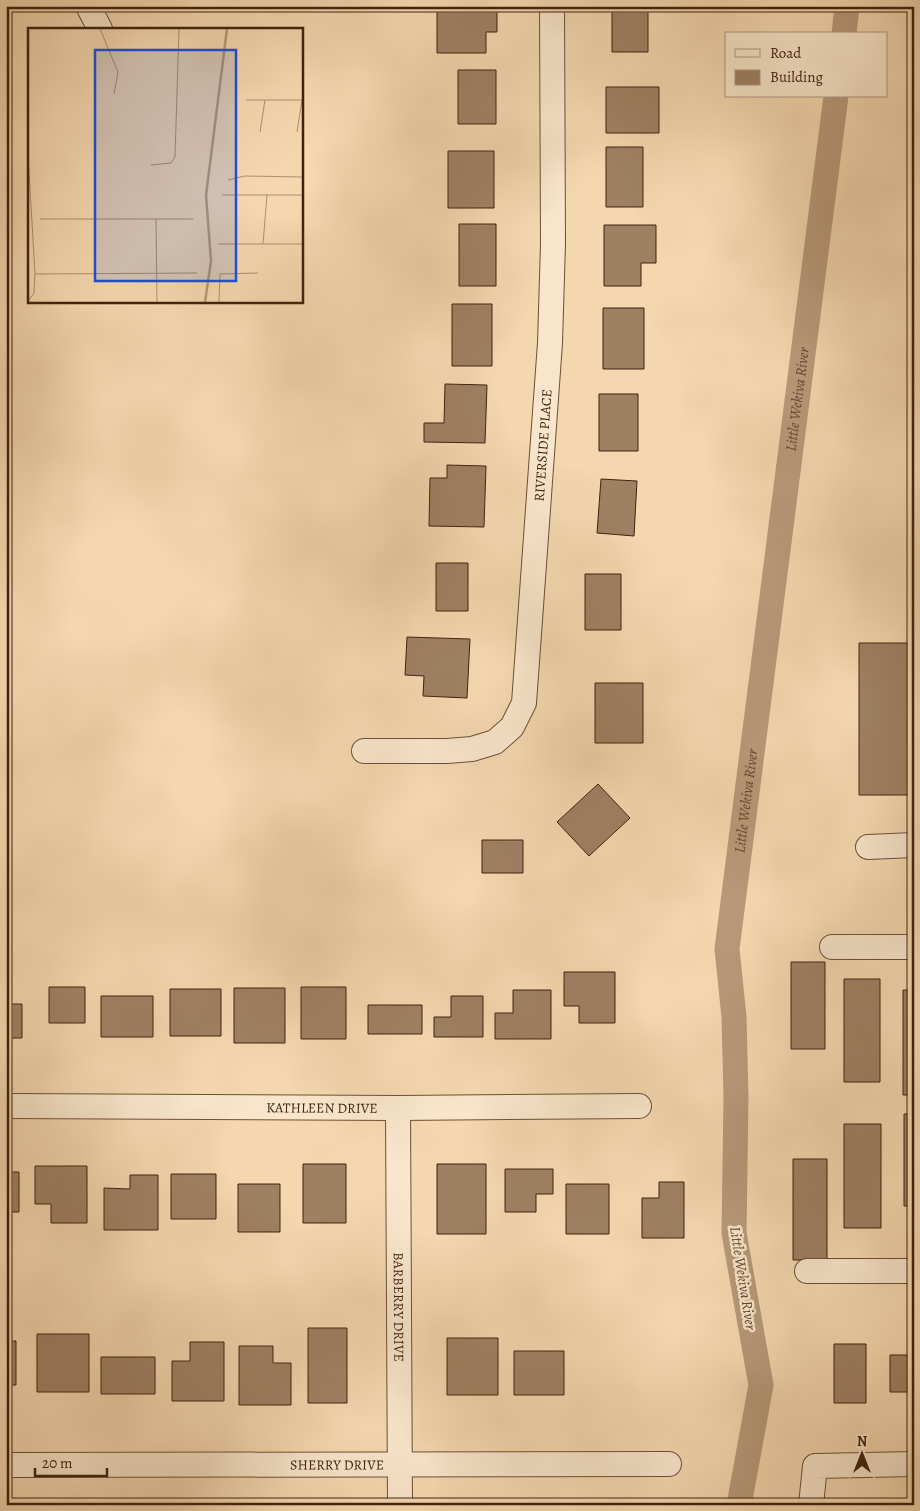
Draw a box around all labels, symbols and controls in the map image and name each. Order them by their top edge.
inset map [28,28,302,302]
legend [725,32,888,98]
text: Road [770,43,802,63]
text: Building [770,67,823,87]
water label: Little Wekiva River [781,345,814,452]
street label: RIVERSIDE PLACE [530,388,557,502]
water label: Little Wekiva River [729,747,763,854]
street label: KATHLEEN DRIVE [266,1098,378,1118]
water label: Little Wekiva River [725,1225,761,1332]
street label: BARBERRY DRIVE [389,1252,408,1362]
north arrow [838,1428,888,1478]
text: N [857,1432,867,1451]
scale bar [35,1446,108,1478]
text: 20 m [42,1453,73,1473]
street label: SHERRY DRIVE [290,1455,384,1475]

